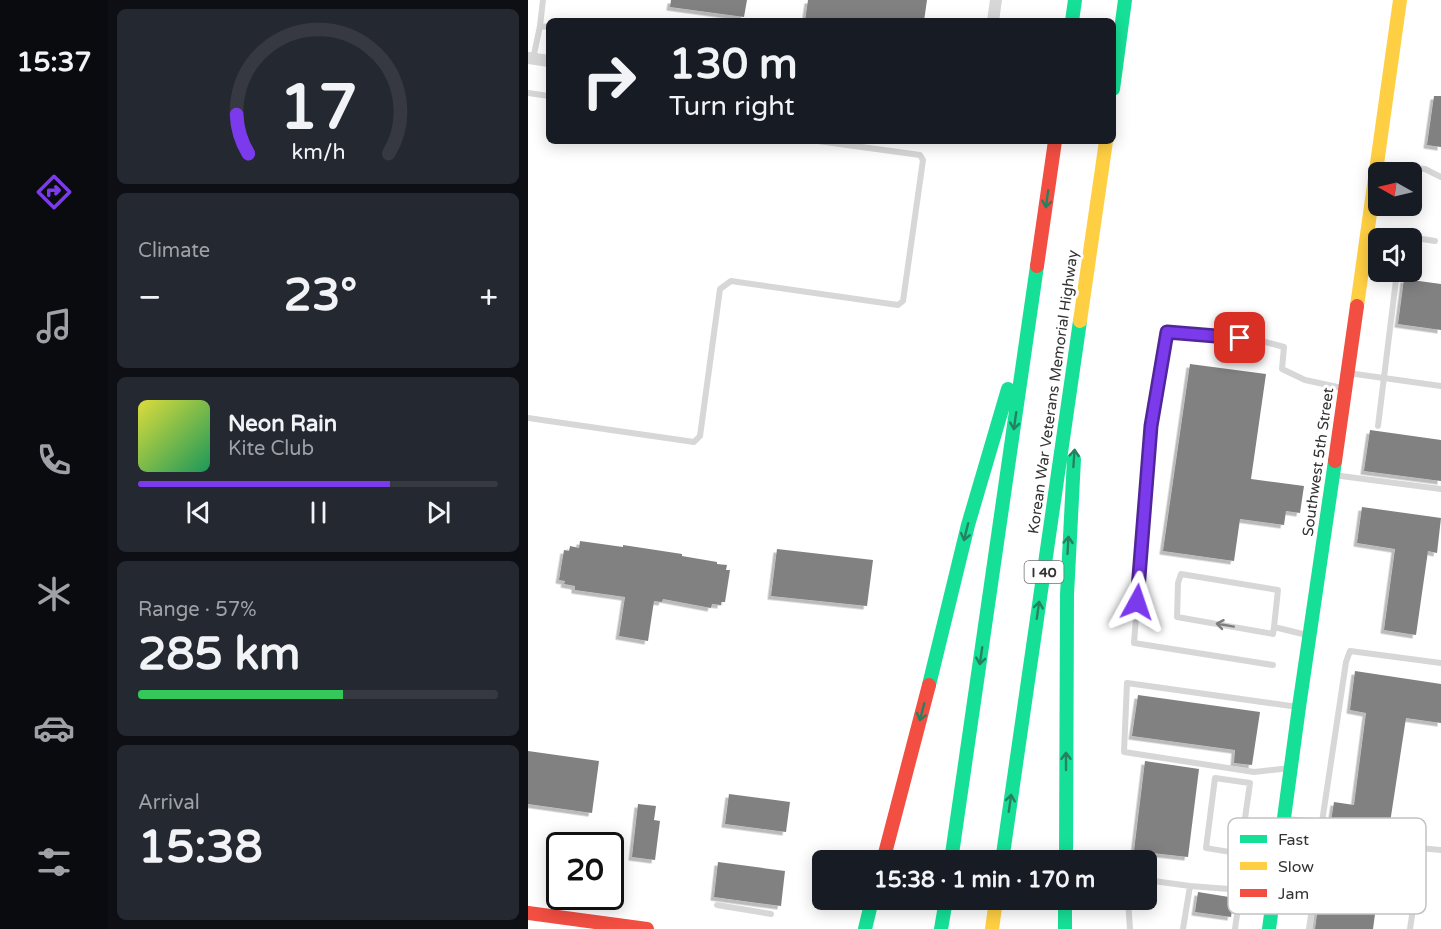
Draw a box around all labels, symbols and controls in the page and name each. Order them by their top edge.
text: 130 m [669,39,798,90]
icon: right [570,42,648,120]
text: 15:37 [17,46,91,79]
text: 17 [279,71,357,146]
text: Turn right [669,90,795,123]
text: km/h [291,139,345,165]
north arrow [1368,162,1422,216]
map controls [1368,162,1422,282]
icon: directions [33,171,75,213]
one-way arrow [1041,189,1052,208]
button: sound [1368,228,1422,282]
text: Climate [138,239,210,263]
street label: Korean War Veterans Memorial Highway [1024,249,1082,535]
text: 23° [284,269,357,323]
text: − [138,278,162,317]
text: + [479,278,498,317]
icon: music [33,305,75,347]
pin [1214,312,1265,363]
icon: arrive [1223,321,1256,354]
street label: Southwest 5th Street [1299,386,1337,538]
text: Neon Rain [228,411,337,437]
one-way arrow [1009,411,1020,431]
text: Kite Club [228,437,314,461]
icon: phone [33,439,75,481]
one-way arrow [1069,449,1080,469]
icon: previous [182,496,215,529]
icon: pause [302,496,335,529]
icon: next [422,496,455,529]
one-way arrow [960,522,972,541]
one-way arrow [1063,535,1074,555]
road number: I 40 [1024,561,1064,583]
position arrow [1105,570,1169,634]
icon: climate [33,573,75,615]
text: Range · 57% [138,598,257,622]
one-way arrow [1033,601,1044,621]
one-way arrow [1216,619,1235,630]
text: 285 km [138,628,300,682]
one-way arrow [975,645,986,665]
one-way arrow [915,702,927,721]
icon: car [33,707,75,749]
one-way arrow [1060,751,1072,771]
text: Arrival [138,791,200,815]
one-way arrow [1005,794,1016,813]
legend [1228,818,1426,914]
text: 15:38 [138,821,263,875]
text: Fast [1278,830,1309,850]
speed limit sign: 20 [546,832,624,910]
icon: filters [33,841,75,883]
text: Slow [1278,857,1314,877]
text: 15:38 · 1 min · 170 m [874,867,1095,893]
text: Jam [1278,884,1309,904]

